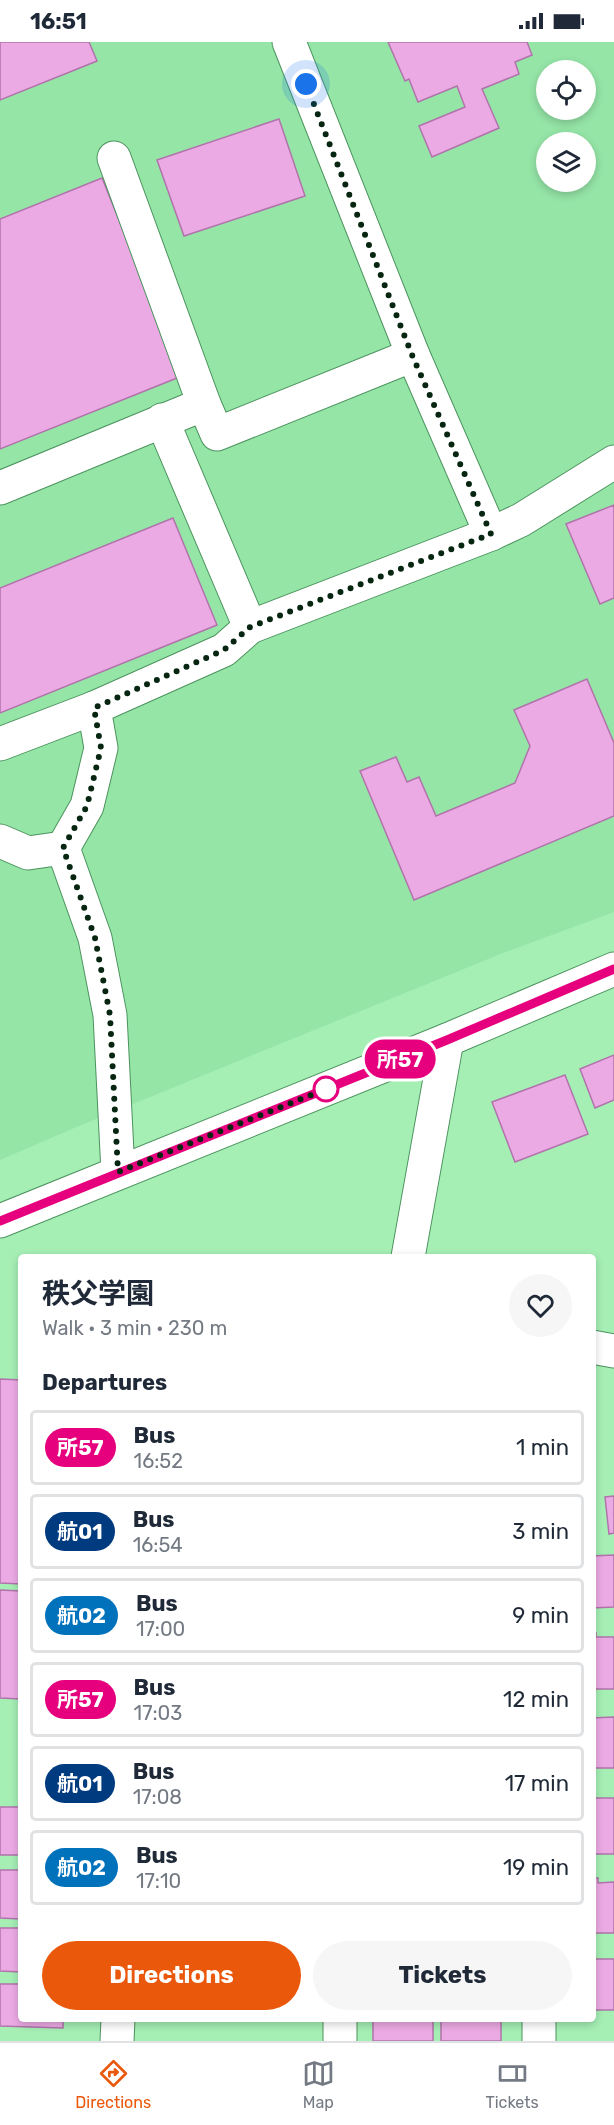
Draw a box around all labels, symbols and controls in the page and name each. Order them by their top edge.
text: 16:51 [30,8,87,35]
map controls [536,60,596,192]
button: locate [536,60,596,120]
your location [291,69,321,99]
button: layers [536,132,596,192]
line badge: 所57 [366,1040,434,1078]
text: 所57 [377,1047,423,1072]
unlabelled marker [313,1076,339,1102]
button: heart [509,1274,572,1337]
text: 秩父学園 [42,1277,154,1310]
text: Walk · 3 min · 230 m [42,1316,227,1340]
text: Departures [42,1369,167,1396]
text: Bus [134,1422,175,1449]
text: 1 min [516,1434,569,1461]
text: 所57 [57,1435,104,1460]
text: 16:52 [134,1449,183,1473]
text: Bus [133,1506,174,1533]
text: 3 min [512,1518,569,1545]
text: 航01 [57,1519,103,1544]
text: 16:54 [133,1533,183,1557]
text: Bus [136,1590,178,1617]
text: 9 min [512,1602,569,1629]
text: 航02 [57,1603,106,1628]
text: 17:00 [136,1617,185,1641]
text: Bus [134,1674,175,1701]
text: 12 min [503,1686,569,1713]
text: 所57 [57,1687,104,1712]
text: 17:03 [134,1701,182,1725]
text: Bus [133,1758,174,1785]
text: 17 min [505,1770,569,1797]
text: 航01 [57,1771,103,1796]
text: 17:08 [133,1785,182,1809]
text: Bus [136,1842,178,1869]
text: 19 min [503,1854,569,1881]
text: 航02 [57,1855,106,1880]
text: 17:10 [136,1869,181,1893]
button: Directions [42,1941,301,2010]
button: Tickets [313,1941,572,2010]
tab: Directions [75,2057,151,2112]
tab: Map [302,2057,335,2112]
tab: Tickets [486,2057,539,2112]

